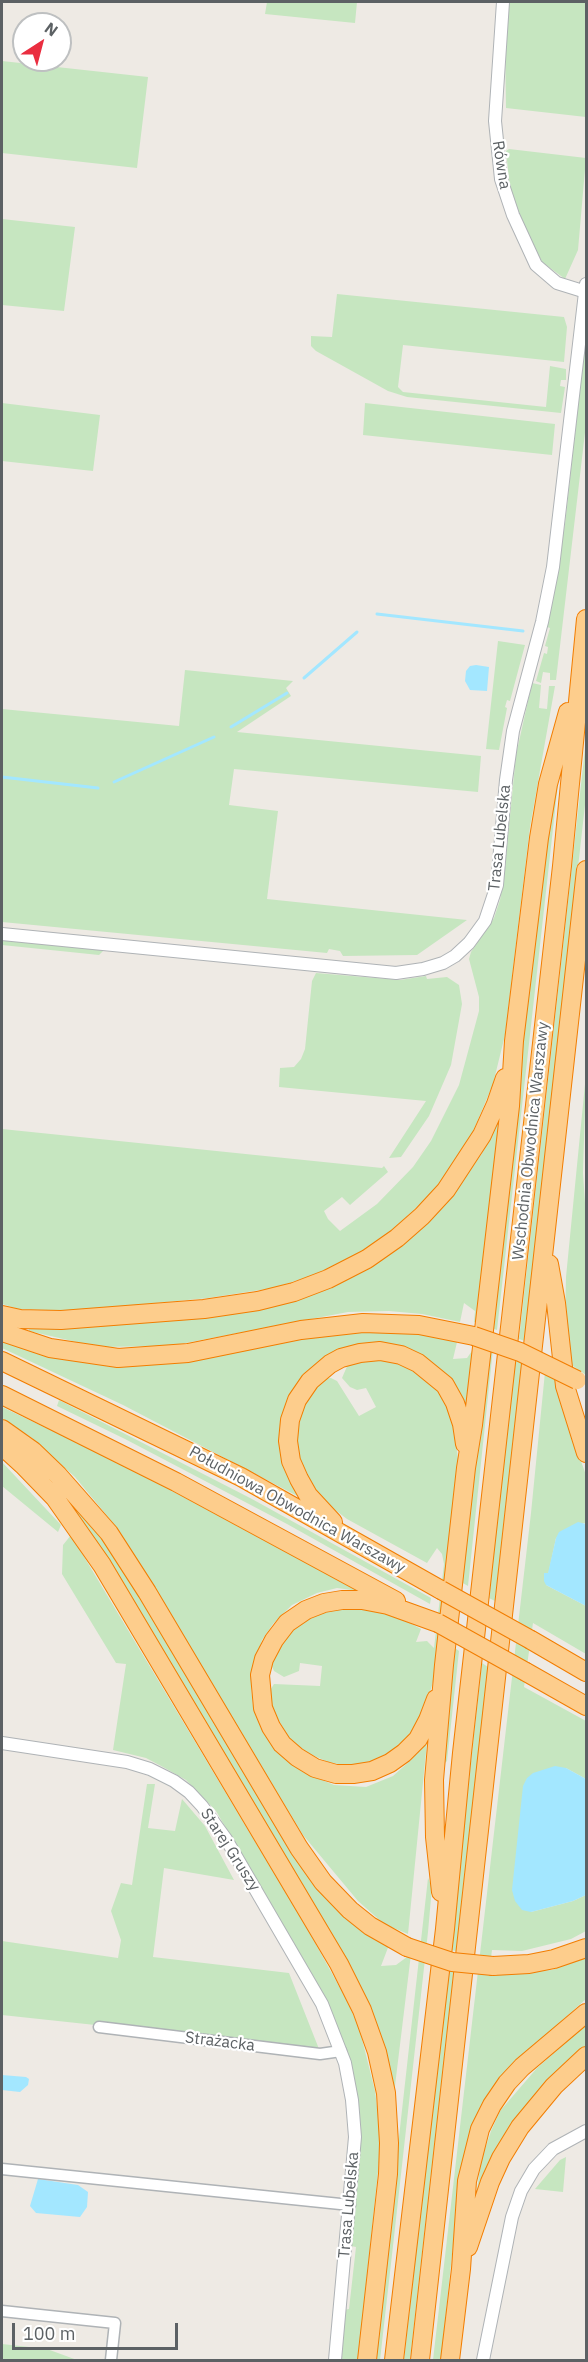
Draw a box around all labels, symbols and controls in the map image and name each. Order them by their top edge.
north arrow [12,12,72,72]
text: N [41,18,62,41]
street label: Równa [488,139,514,191]
street label: Trasa Lubelska [485,784,515,892]
street label: Wschodnia Obwodnica Warszawy [509,1021,553,1261]
street label: Południowa Obwodnica Warszawy [185,1442,409,1578]
street label: Starej Gruszy [196,1805,264,1895]
street label: Strażacka [184,2028,256,2056]
street label: Trasa Lubelska [335,2151,363,2259]
scale bar [15,2311,182,2349]
text: 100 m [23,2322,75,2345]

